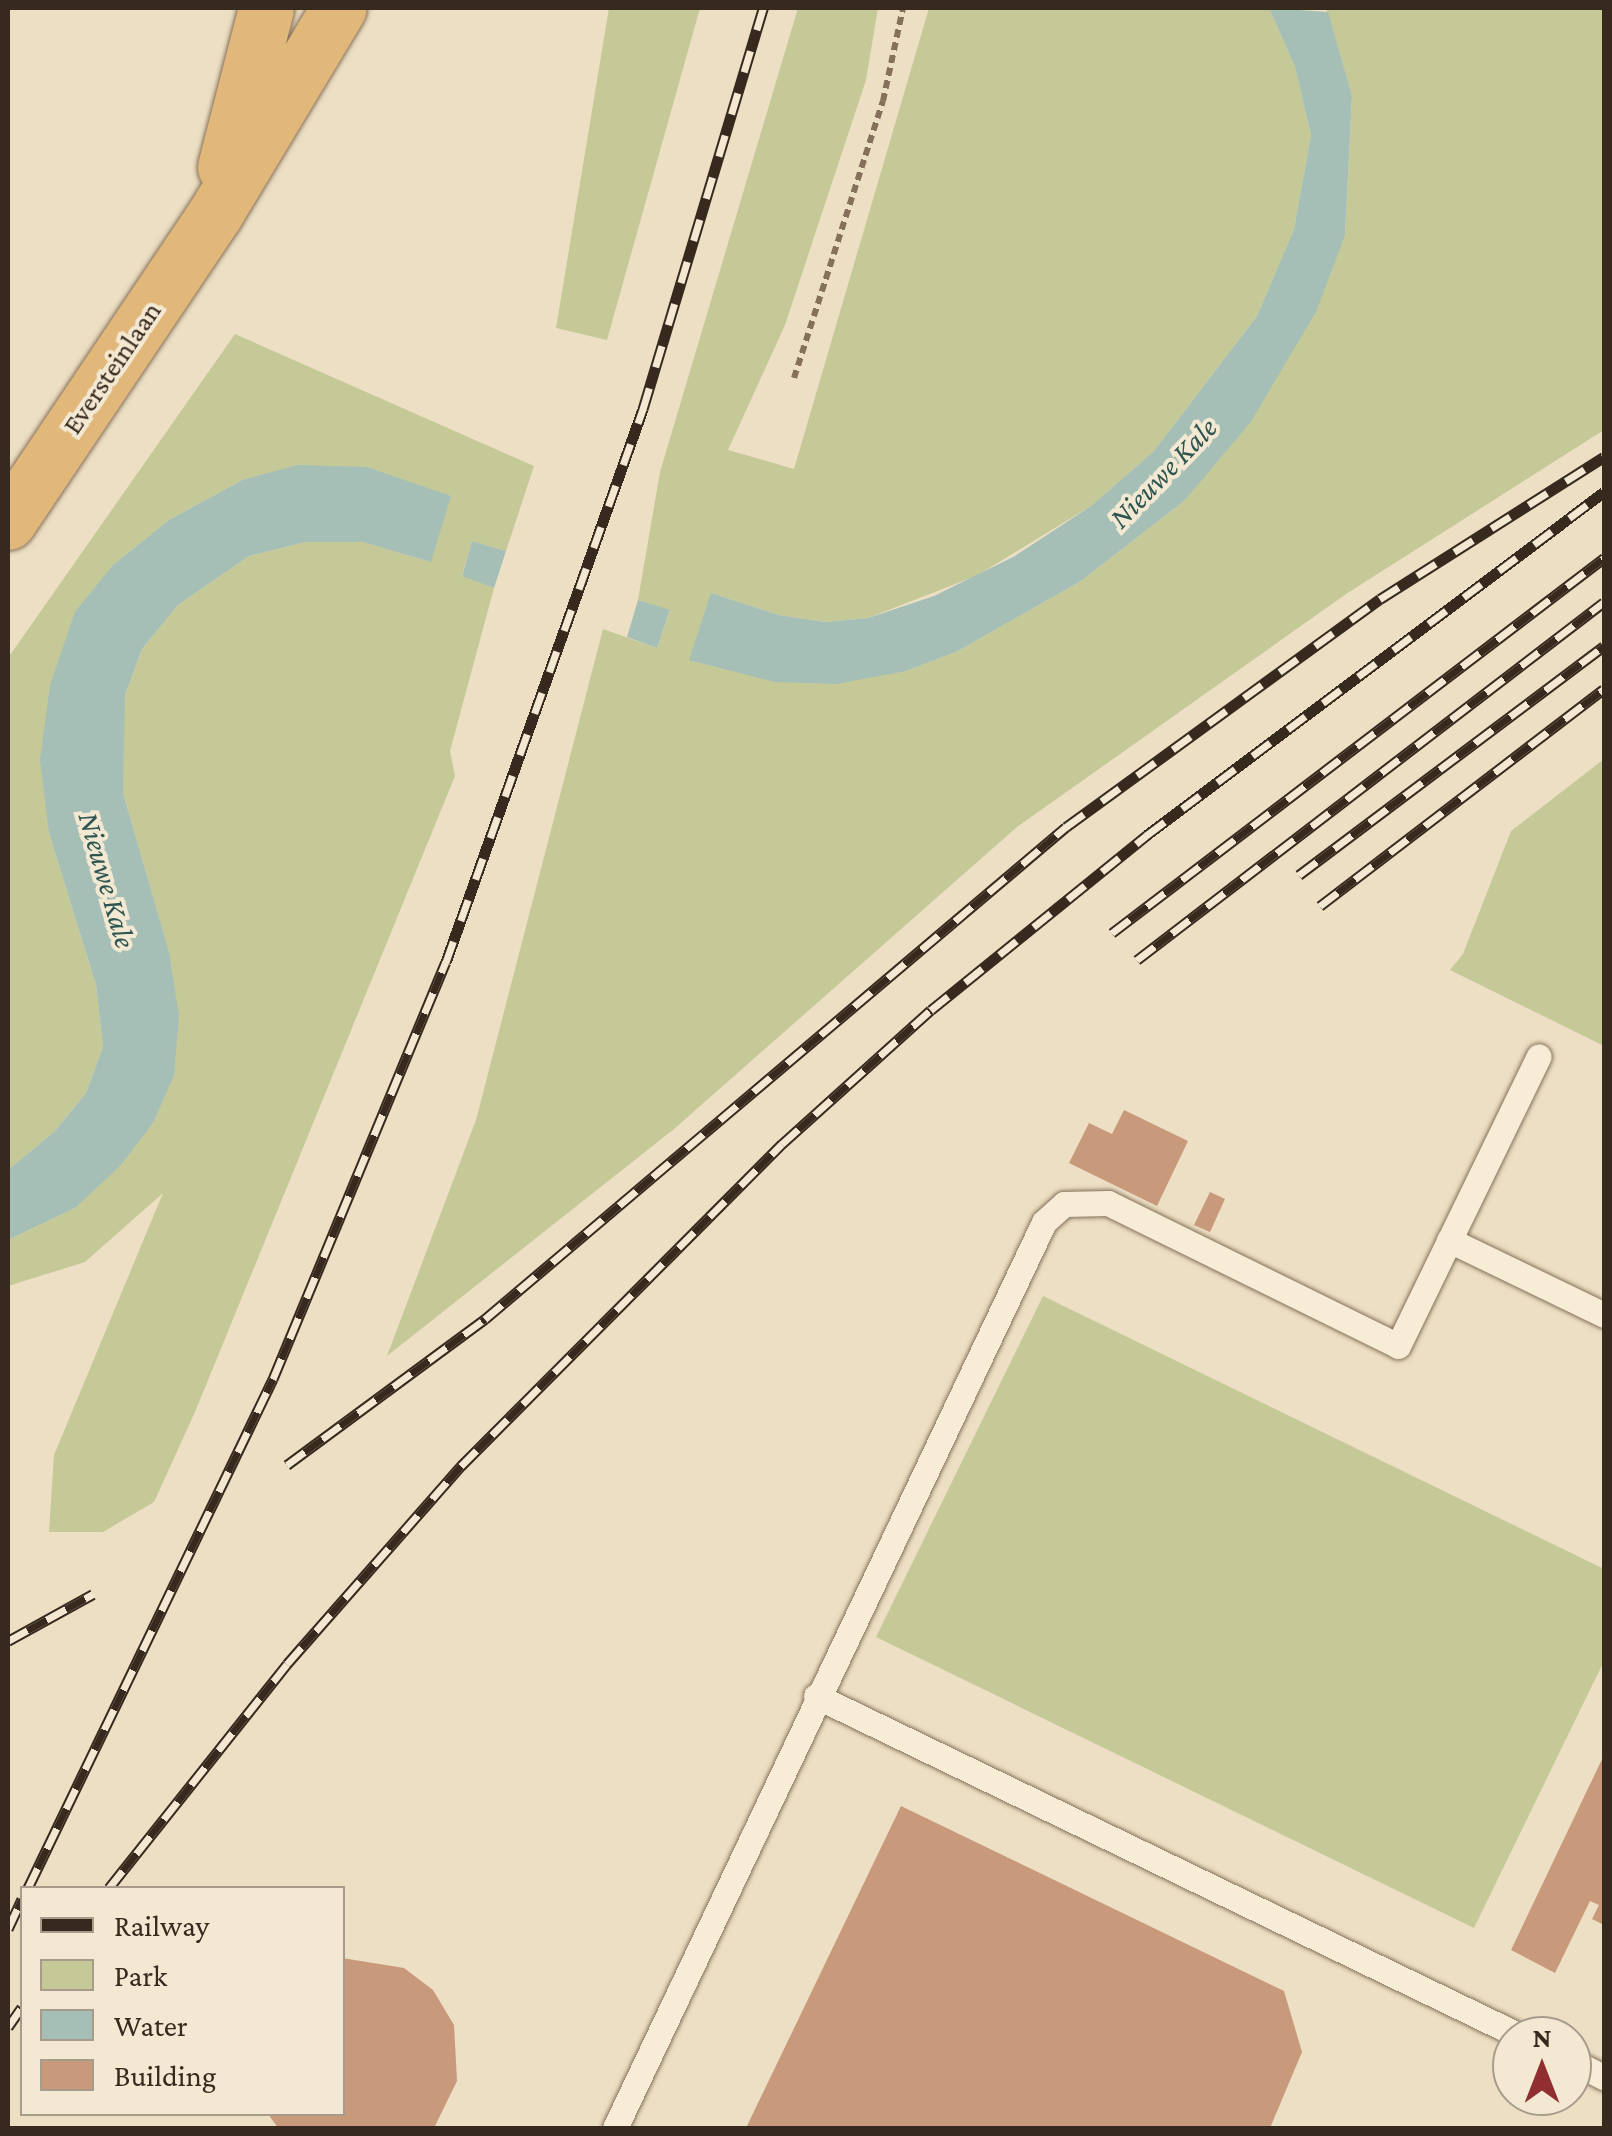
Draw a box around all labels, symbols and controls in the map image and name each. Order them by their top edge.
street label: Eversteinlaan [55,295,169,441]
water label: Nieuwe Kale [1101,410,1225,536]
water label: Nieuwe Kale [70,808,144,952]
legend [20,1886,345,2116]
text: Railway [114,1909,209,1942]
text: Park [114,1959,167,1992]
text: Water [114,2009,188,2042]
north arrow [1492,2016,1592,2116]
text: N [1532,2022,1552,2053]
text: Building [114,2059,216,2092]

